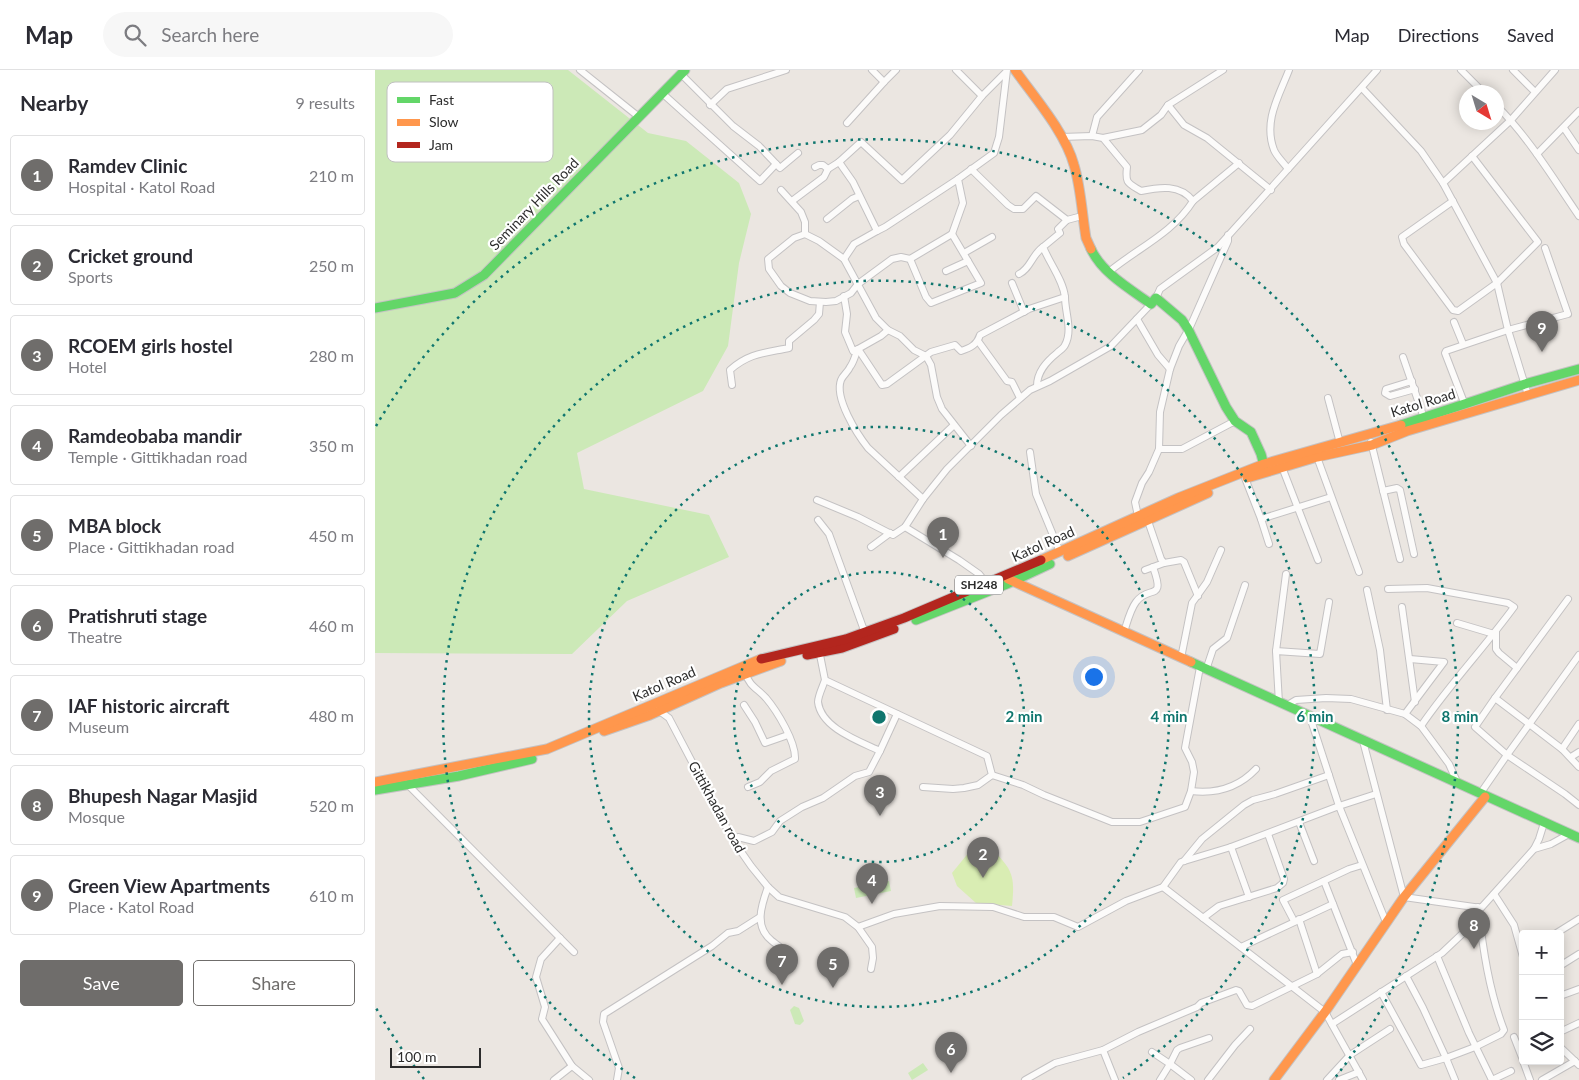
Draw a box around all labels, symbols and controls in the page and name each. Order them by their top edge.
search box [103,12,453,57]
text: Map [25,20,73,49]
icon: search [121,21,149,49]
text: Search here [161,23,259,46]
text: Map [1334,24,1370,46]
text: Directions [1398,24,1479,46]
text: Saved [1507,24,1554,46]
legend [387,82,553,162]
north arrow [1459,85,1504,130]
text: Nearby [20,90,88,115]
text: Fast [429,91,454,108]
text: 9 results [295,93,355,112]
text: Slow [429,113,459,130]
text: Jam [429,136,453,153]
text: Ramdev Clinic [68,154,187,177]
street label: Seminary Hills Road [485,154,582,253]
text: 1 [32,166,42,185]
text: 210 m [309,166,354,185]
text: Hospital · Katol Road [68,177,215,196]
text: Cricket ground [68,244,193,267]
text: 2 [32,256,42,275]
text: 250 m [309,256,354,275]
text: Sports [68,267,113,286]
pin: 9 [1526,311,1558,352]
text: RCOEM girls hostel [68,334,233,357]
text: 3 [32,346,42,365]
text: 280 m [309,346,354,365]
text: Hotel [68,357,107,376]
street label: Katol Road [1388,385,1457,420]
text: Ramdeobaba mandir [68,424,242,447]
text: 4 [32,436,42,455]
text: 350 m [309,436,354,455]
text: Temple · Gittikhadan road [68,447,247,466]
text: MBA block [68,514,161,537]
pin: 1 [927,517,959,558]
street label: Katol Road [1009,522,1077,565]
text: 5 [32,526,42,545]
text: 450 m [309,526,354,545]
text: Place · Gittikhadan road [68,537,234,556]
road number: SH248 [955,576,1003,594]
text: Pratishruti stage [68,604,207,627]
text: 6 [32,616,42,635]
text: 460 m [309,616,354,635]
text: Theatre [68,627,122,646]
street label: Katol Road [630,663,698,704]
your location [1081,664,1107,690]
text: IAF historic aircraft [68,694,230,717]
text: 7 [32,706,42,725]
text: 480 m [309,706,354,725]
text: 2 min [1005,707,1043,725]
text: 4 min [1150,707,1188,725]
text: 6 min [1296,707,1334,725]
text: 8 min [1441,707,1479,725]
centre of rings [870,708,888,726]
text: Museum [68,717,129,736]
street label: Gittikhadan road [685,758,750,856]
pin: 3 [864,775,896,816]
text: Bhupesh Nagar Masjid [68,784,258,807]
text: 8 [32,796,42,815]
text: 520 m [309,796,354,815]
text: Mosque [68,807,125,826]
pin: 2 [967,837,999,878]
pin: 4 [856,863,888,904]
text: Green View Apartments [68,874,270,897]
text: 9 [32,886,42,905]
text: 610 m [309,886,354,905]
text: Place · Katol Road [68,897,194,916]
pin: 8 [1458,908,1490,949]
map controls [1519,930,1564,1065]
button: + [1519,930,1564,975]
pin: 7 [766,944,798,985]
pin: 5 [817,947,849,988]
button: Save [20,960,183,1006]
button: Share [193,960,355,1006]
button: − [1519,975,1564,1020]
button: layers [1519,1020,1564,1065]
pin: 6 [935,1032,967,1073]
scale bar [390,1045,481,1068]
text: 100 m [397,1048,436,1065]

